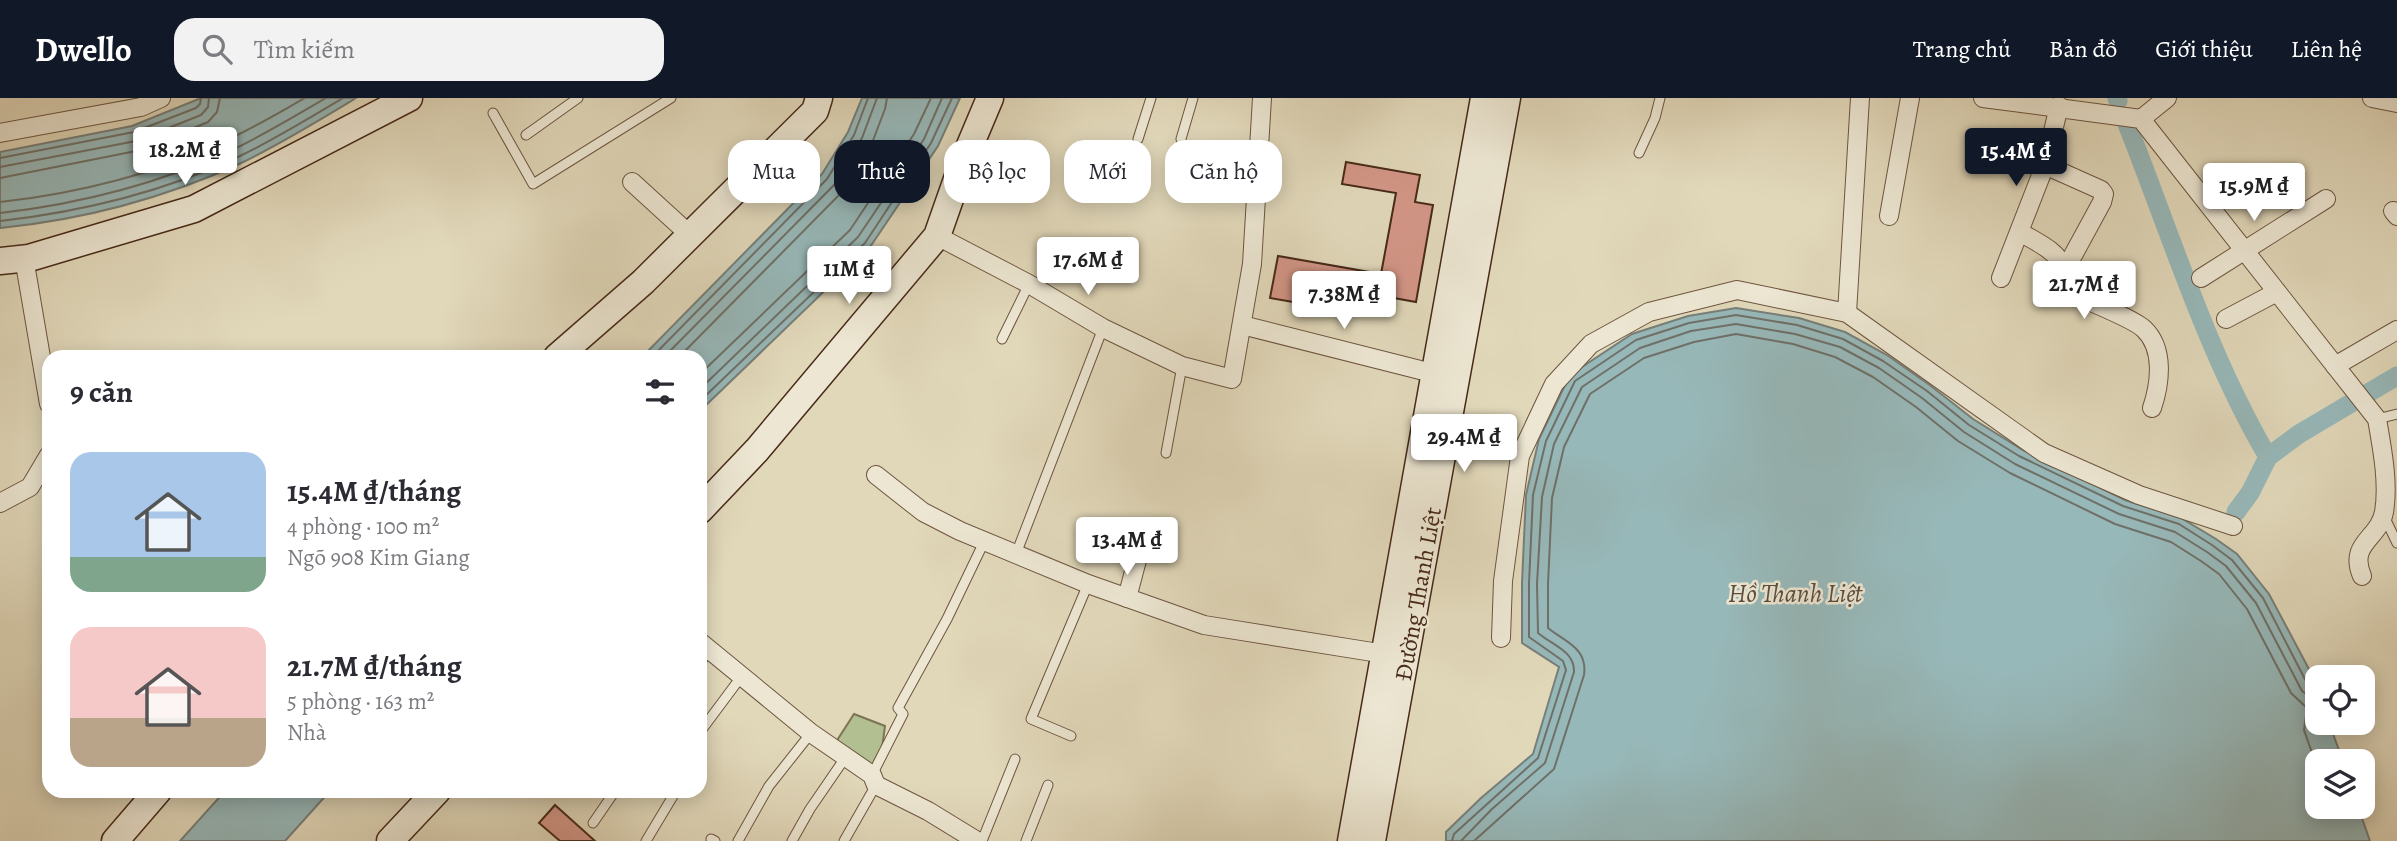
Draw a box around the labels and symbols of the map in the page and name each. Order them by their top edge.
pin: 18.2M ₫ [120,127,250,187]
pin: 15.4M ₫ [1951,129,2081,188]
pin: 15.9M ₫ [2189,164,2319,223]
pin: 17.6M ₫ [1023,238,1153,297]
pin: 11M ₫ [800,246,898,306]
pin: 21.7M ₫ [2019,262,2149,321]
pin: 7.38M ₫ [1279,272,1409,331]
pin: 29.4M ₫ [1399,414,1529,474]
street label: Đường Thanh Liệt [1387,504,1449,683]
pin: 13.4M ₫ [1062,518,1192,577]
water label: Hồ Thanh Liệt [1728,576,1864,611]

